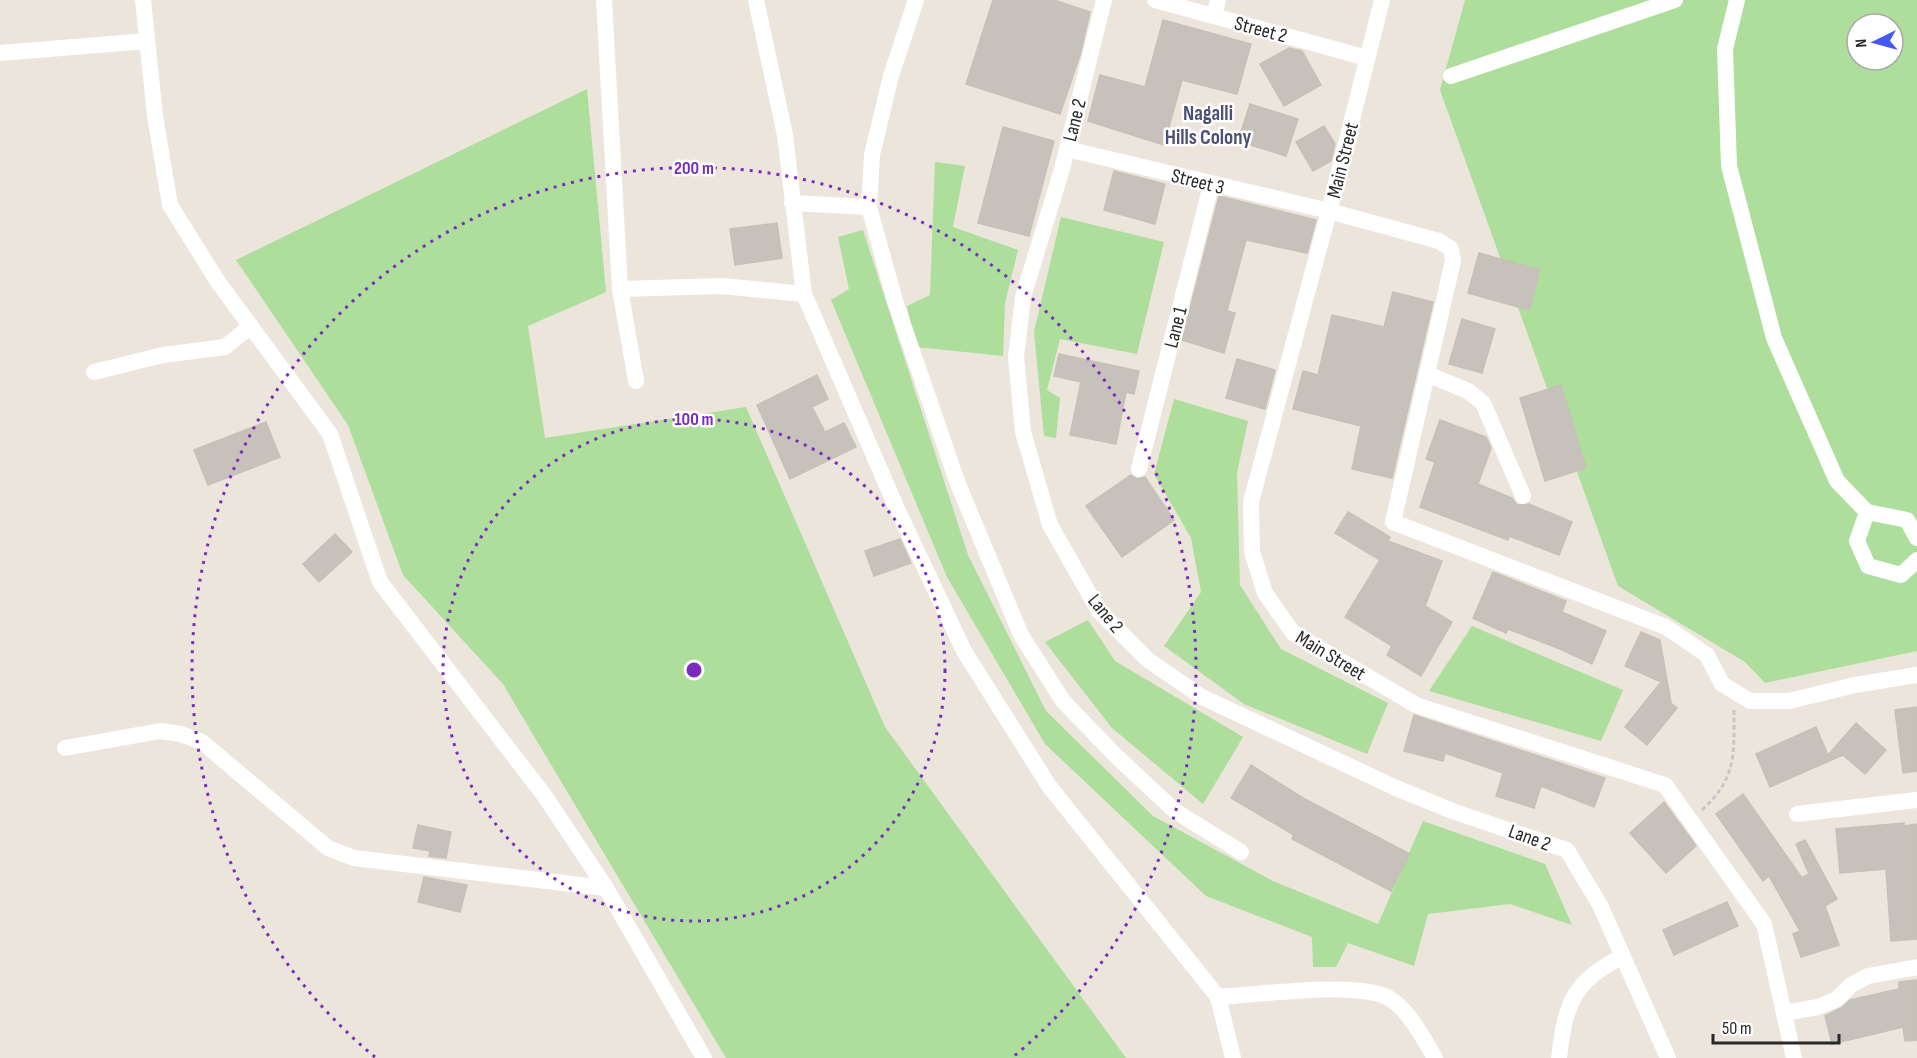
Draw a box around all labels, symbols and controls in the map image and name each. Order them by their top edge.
street label: Street 2 [1232,11,1290,48]
north arrow [1845,12,1905,72]
text: N [1852,38,1871,48]
street label: Lane 2 [1058,96,1092,144]
district label: Nagalli Hills Colony [1165,101,1252,150]
street label: Main Street [1322,120,1364,201]
text: 200 m [674,158,714,179]
street label: Street 3 [1169,164,1227,200]
street label: Lane 1 [1159,304,1193,350]
text: 100 m [675,409,714,430]
street label: Lane 2 [1082,589,1128,638]
street label: Main Street [1291,626,1370,686]
centre of rings [684,660,704,680]
street label: Lane 2 [1505,819,1554,857]
scale bar [1713,1007,1839,1045]
text: 50 m [1722,1018,1752,1039]

